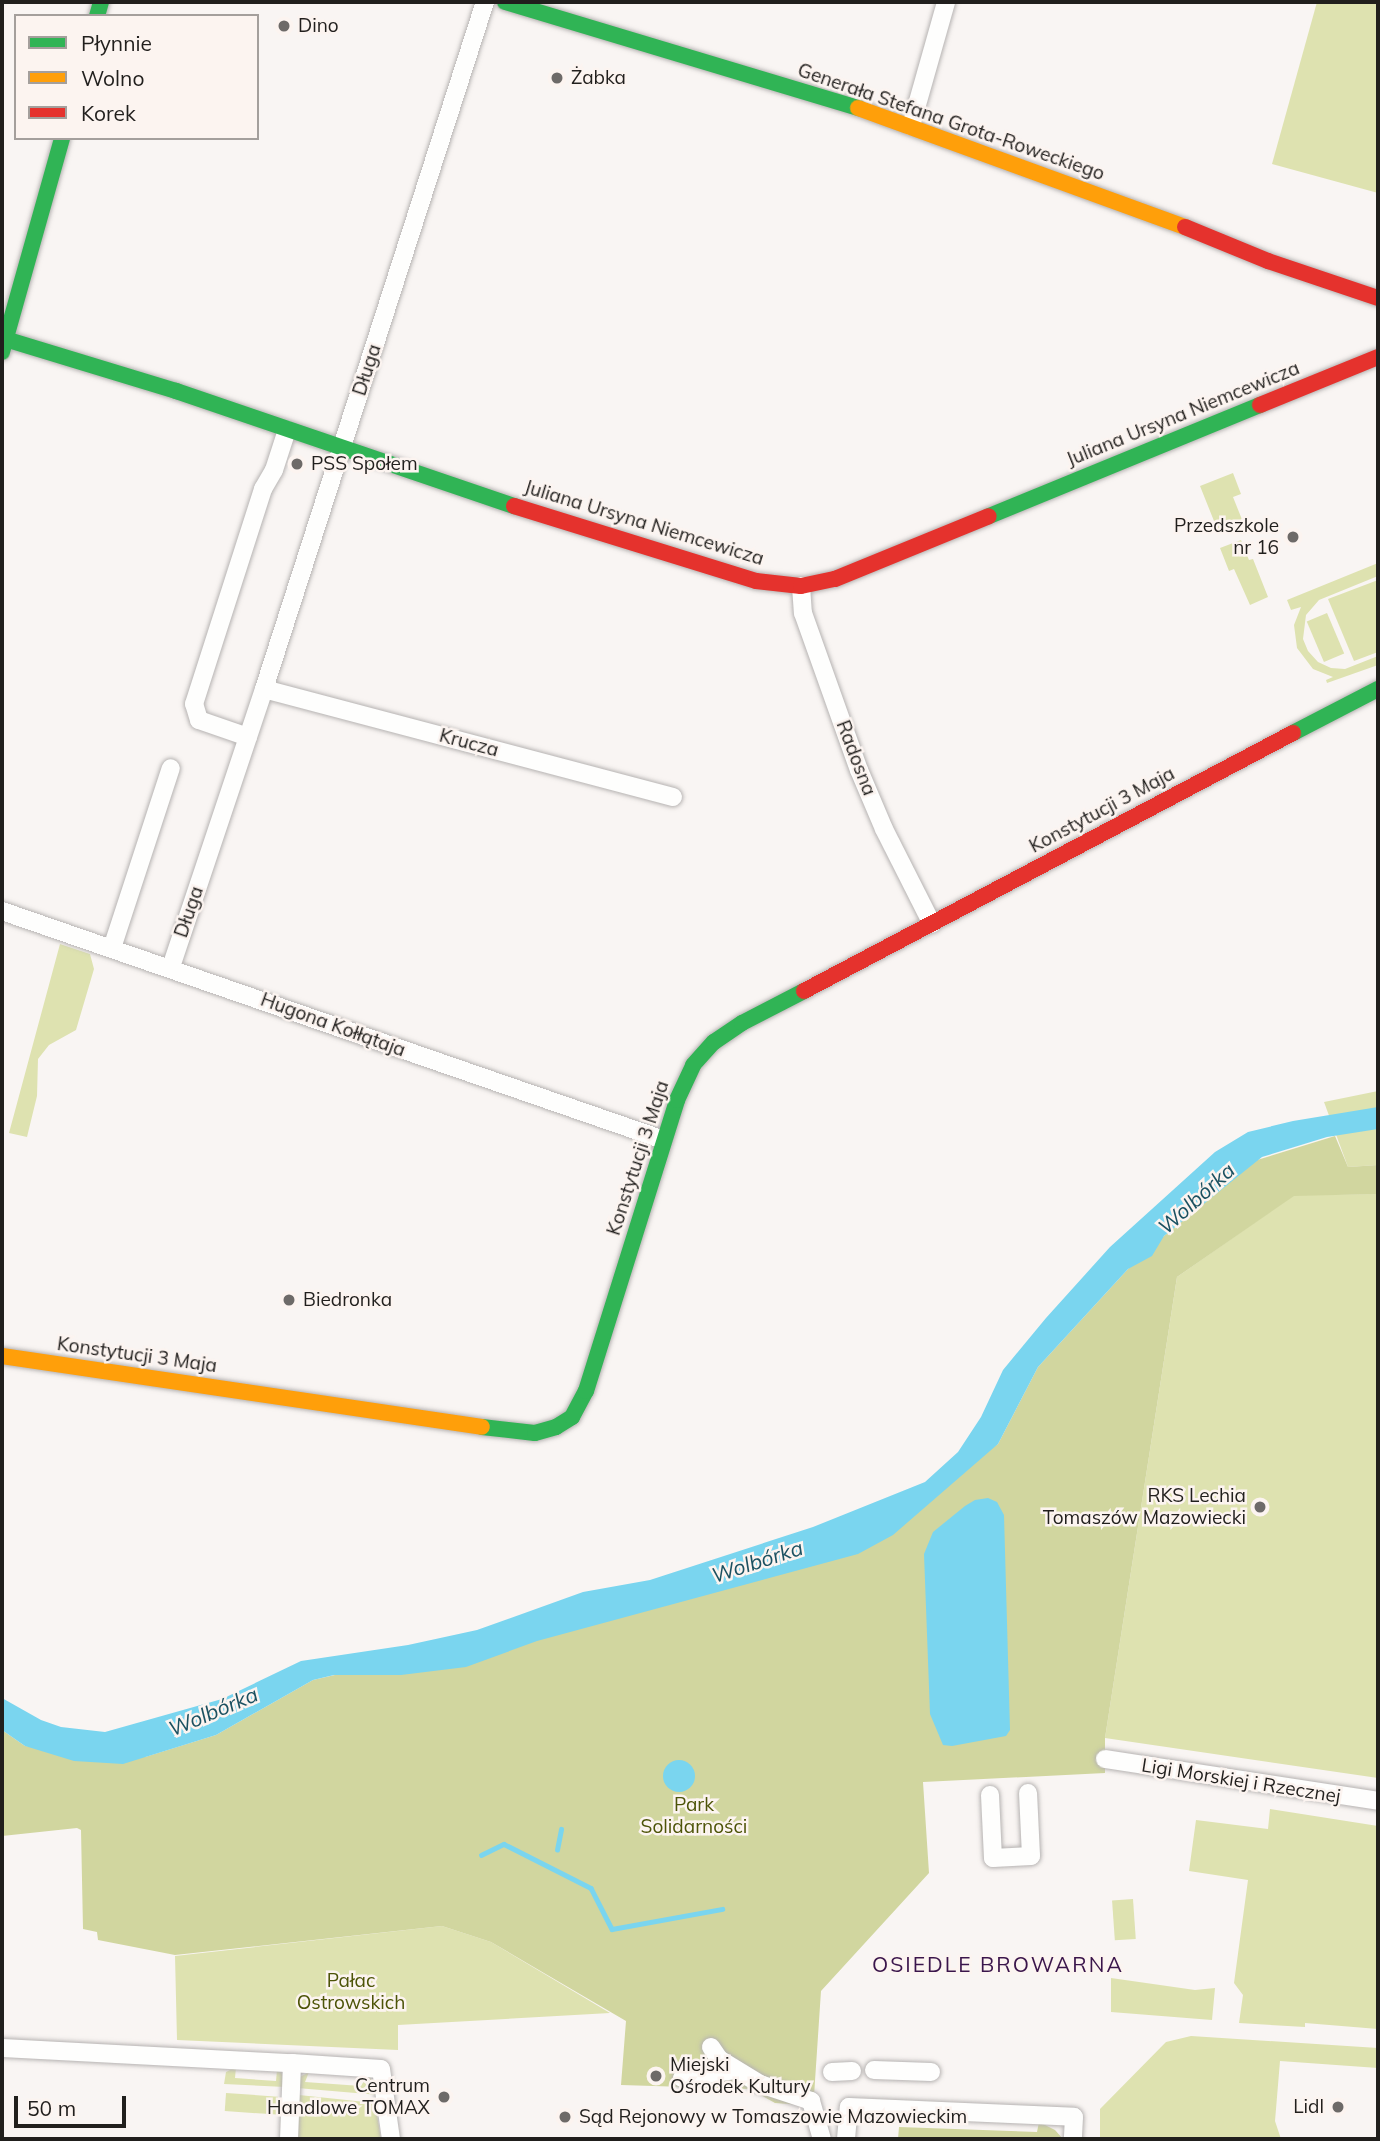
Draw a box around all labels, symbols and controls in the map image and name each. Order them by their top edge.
legend [14,14,259,140]
place label: Dino [298,15,339,37]
marker: Dino [276,18,292,34]
text: Płynnie [81,30,152,56]
street label: Generała Stefana Grota-Roweckiego [795,59,1107,185]
text: Wolno [81,65,144,91]
place label: Żabka [571,67,626,89]
marker: Żabka [549,70,565,86]
text: Korek [81,100,136,126]
street label: Długa [348,341,386,399]
street label: Juliana Ursyna Niemcewicza [1063,357,1303,471]
place label: PSS Społem [311,453,418,475]
marker: PSS Społem [289,456,305,472]
street label: Juliana Ursyna Niemcewicza [521,476,767,570]
place label: Przedszkole nr 16 [1174,515,1279,559]
marker: Przedszkole nr 16 [1285,529,1301,545]
street label: Radosna [831,717,881,799]
street label: Krucza [437,724,501,762]
street label: Konstytucji 3 Maja [1025,762,1179,858]
street label: Długa [170,883,208,941]
street label: Hugona Kołłątaja [257,988,409,1062]
street label: Konstytucji 3 Maja [602,1078,674,1238]
water label: Wolbórka [1152,1157,1240,1239]
place label: Biedronka [303,1289,392,1311]
marker: Biedronka [281,1292,297,1308]
street label: Konstytucji 3 Maja [56,1332,218,1378]
place label: RKS Lechia Tomaszów Mazowiecki [1043,1485,1246,1529]
marker: RKS Lechia Tomaszów Mazowiecki [1252,1499,1268,1515]
water label: Wolbórka [708,1534,806,1588]
water label: Wolbórka [165,1681,261,1741]
street label: Ligi Morskiej i Rzecznej [1140,1754,1342,1808]
park label: Park Solidarności [641,1794,747,1838]
district label: OSIEDLE BROWARNA [874,1951,1122,1977]
park label: Pałac Ostrowskich [297,1970,405,2014]
place label: Miejski Ośrodek Kultury [670,2054,811,2098]
marker: Miejski Ośrodek Kultury [648,2068,664,2084]
place label: Centrum Handlowe TOMAX [267,2075,430,2119]
scale bar [18,2082,130,2126]
marker: Centrum Handlowe TOMAX [436,2089,452,2105]
text: 50 m [27,2095,76,2121]
place label: Lidl [1293,2096,1324,2118]
marker: Lidl [1330,2099,1346,2115]
place label: Sąd Rejonowy w Tomaszowie Mazowieckim [579,2106,967,2128]
marker: Sąd Rejonowy w Tomaszowie Mazowieckim [557,2109,573,2125]

